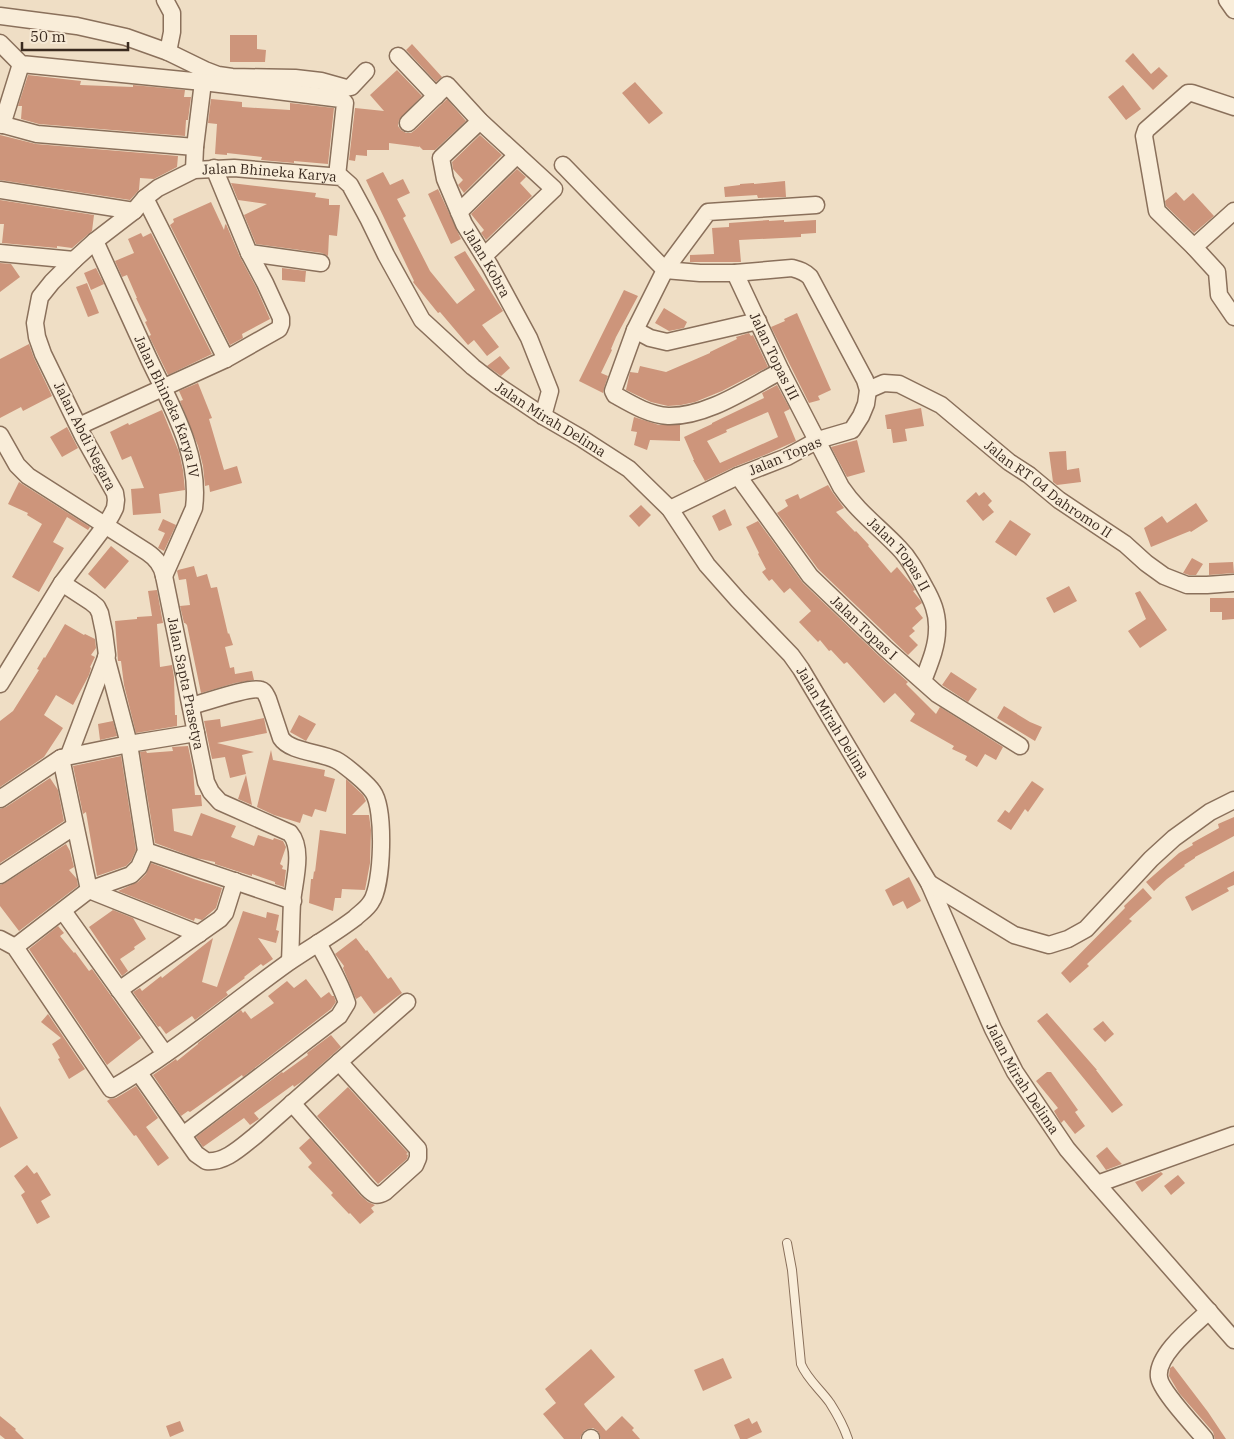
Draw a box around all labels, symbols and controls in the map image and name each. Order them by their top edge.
scale bar [22,20,129,52]
text: 50 m [30,27,66,46]
street label: Jalan Bhineka Karya [202,159,338,186]
street label: Jalan Kobra [460,224,515,301]
street label: Jalan Topas III [746,309,804,403]
street label: Jalan Bhineka Karya IV [130,332,203,479]
street label: Jalan Mirah Delima [492,378,610,461]
street label: Jalan Abdi Negara [50,379,120,494]
street label: Jalan Topas [746,432,824,479]
street label: Jalan RT 04 Dahromo II [981,436,1116,542]
street label: Jalan Topas II [864,513,934,594]
street label: Jalan Topas I [827,592,901,664]
street label: Jalan Sapta Prasetya [164,615,208,752]
street label: Jalan Mirah Delima [793,663,874,782]
street label: Jalan Mirah Delima [982,1020,1064,1138]

